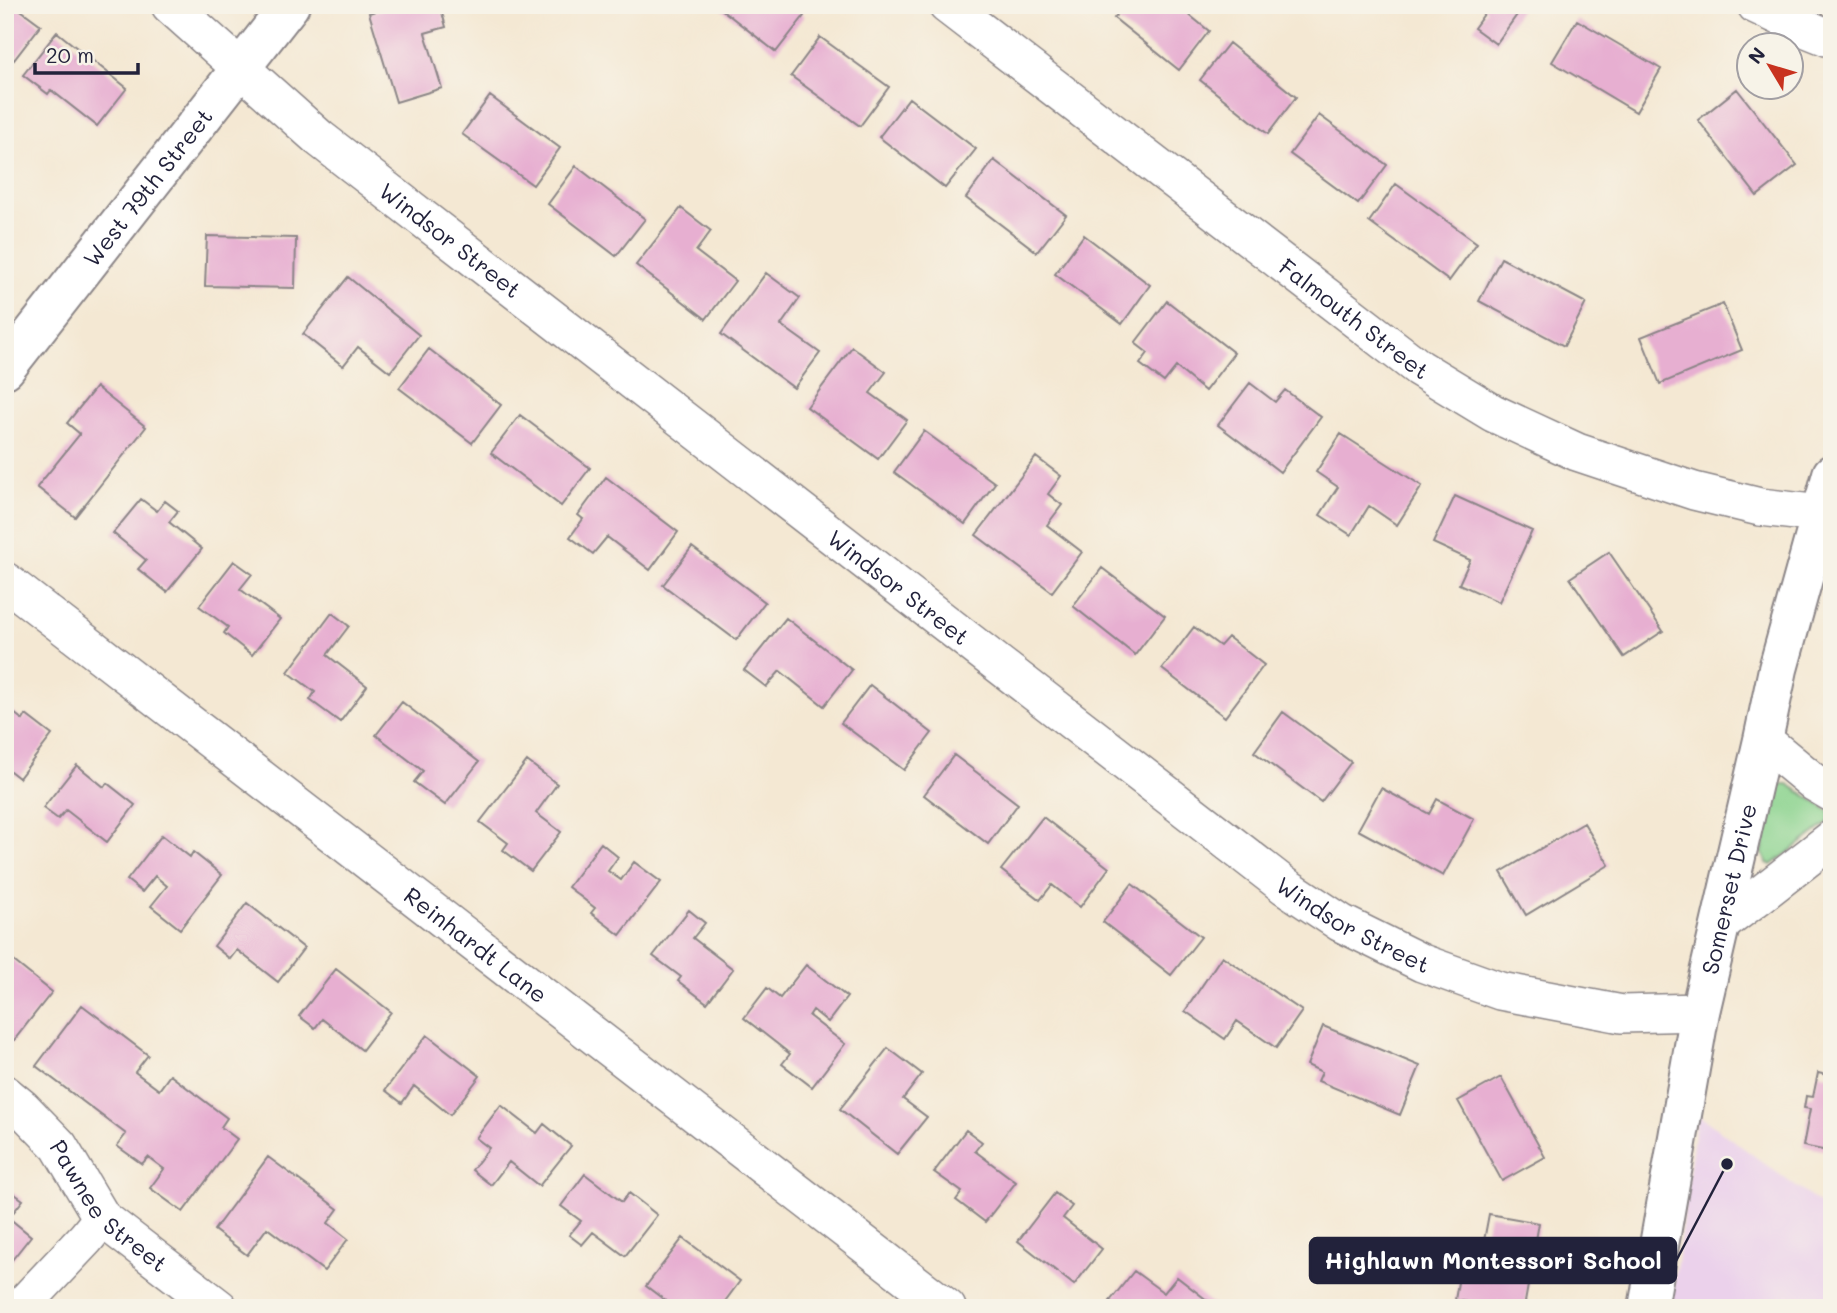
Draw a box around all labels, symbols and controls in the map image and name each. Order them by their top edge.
scale bar [35,32,138,76]
north arrow [1736,32,1806,102]
text: 20 m [46,41,94,68]
text: N [1742,42,1770,69]
street label: West 79th Street [76,102,219,272]
street label: Windsor Street [373,175,527,304]
street label: Falmouth Street [1273,251,1435,386]
street label: Windsor Street [822,523,976,651]
street label: Somerset Drive [1694,800,1763,977]
street label: Windsor Street [1271,869,1434,979]
street label: Reinhardt Lane [398,880,554,1009]
street label: Pawnee Street [43,1134,174,1278]
callout: Highlawn Montessori School [1310,1238,1676,1283]
text: Highlawn Montessori School [1324,1244,1662,1275]

